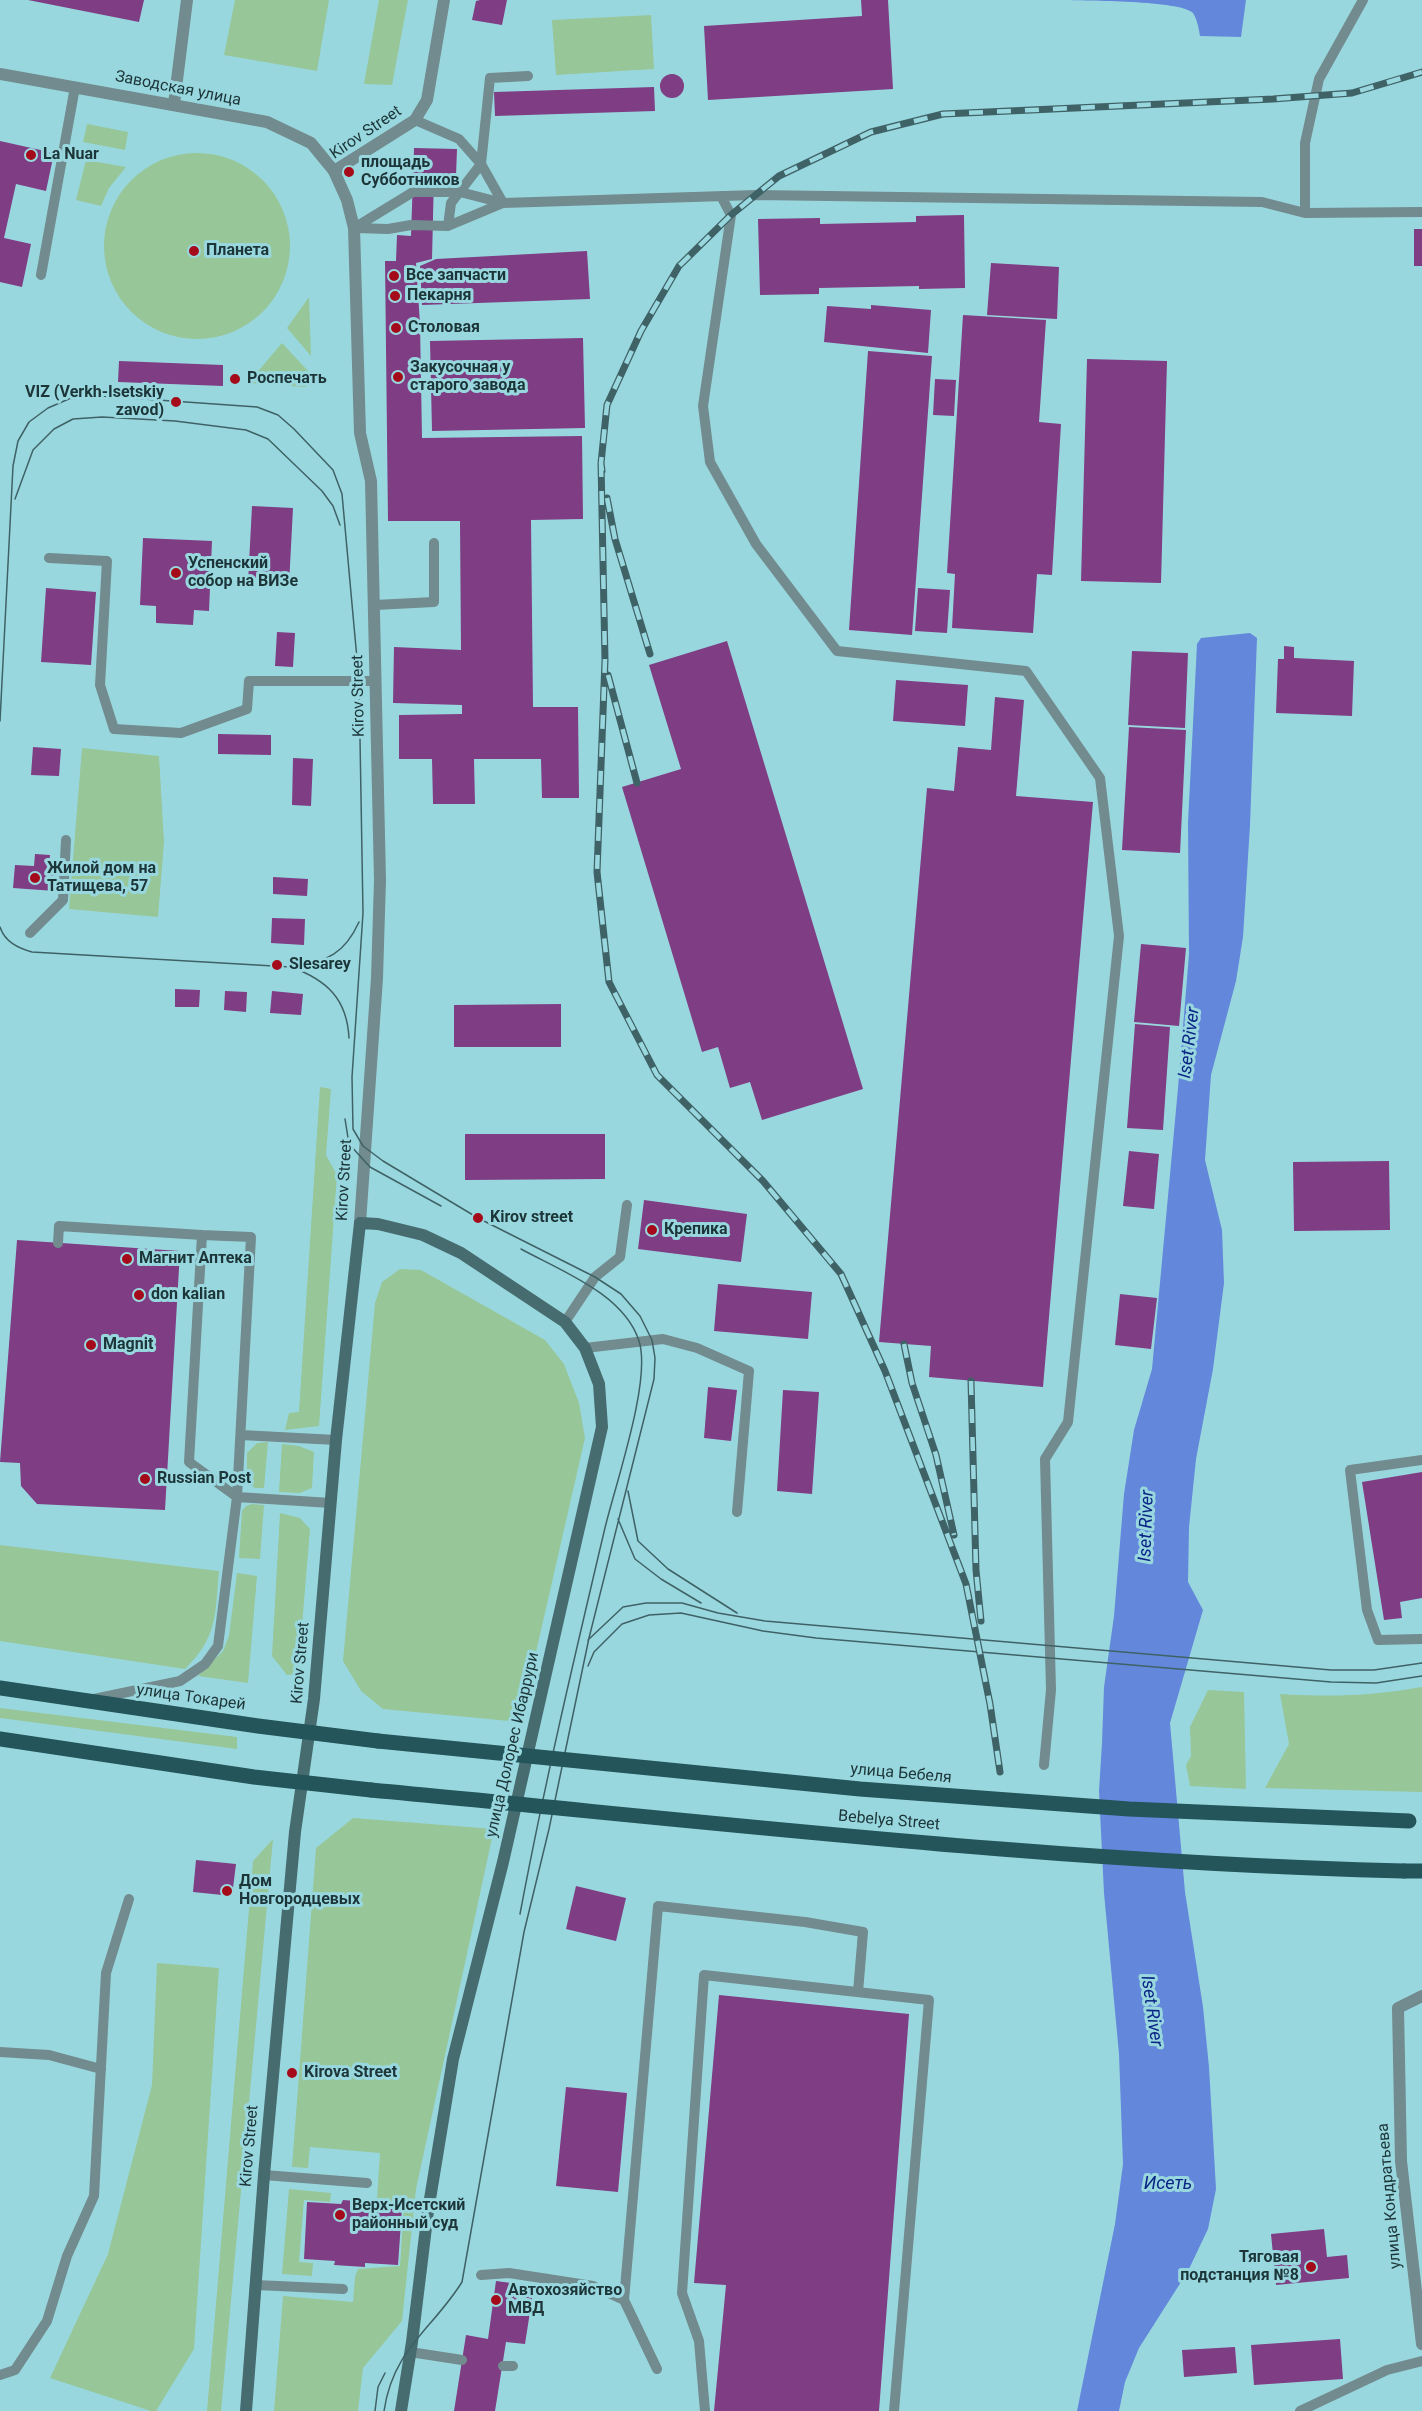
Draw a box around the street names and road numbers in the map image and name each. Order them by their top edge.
street label: Заводская улица [113,67,243,111]
street label: Kirov Street [327,102,405,164]
street label: Kirov Street [349,655,369,737]
street label: Kirov Street [333,1138,357,1222]
street label: Kirov Street [288,1621,314,1705]
street label: улица Долорес Ибаррури [482,1650,544,1840]
street label: улица Токарей [135,1681,247,1715]
street label: улица Бебеля [849,1760,953,1788]
street label: Bebelya Street [837,1807,941,1835]
street label: Kirov Street [237,2104,263,2188]
street label: улица Кондратьева [1374,2122,1406,2270]

